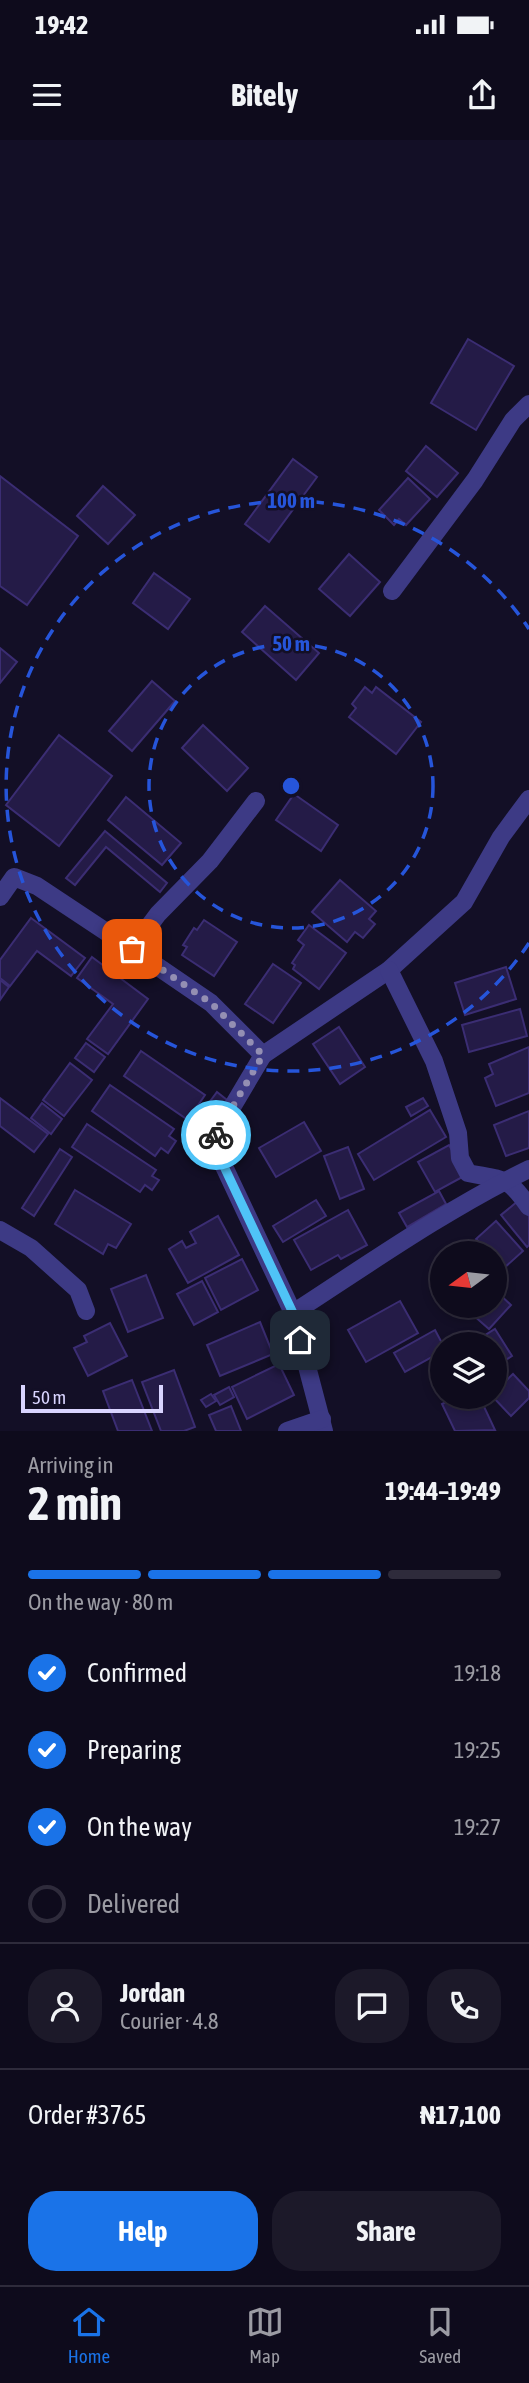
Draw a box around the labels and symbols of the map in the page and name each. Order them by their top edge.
text: 100 m [267,488,315,512]
text: 50 m [272,631,310,655]
centre of rings [279,774,303,798]
pin [102,919,162,979]
courier [181,1100,251,1170]
north arrow [430,1241,508,1318]
pin [270,1310,330,1370]
scale bar [21,1382,163,1414]

